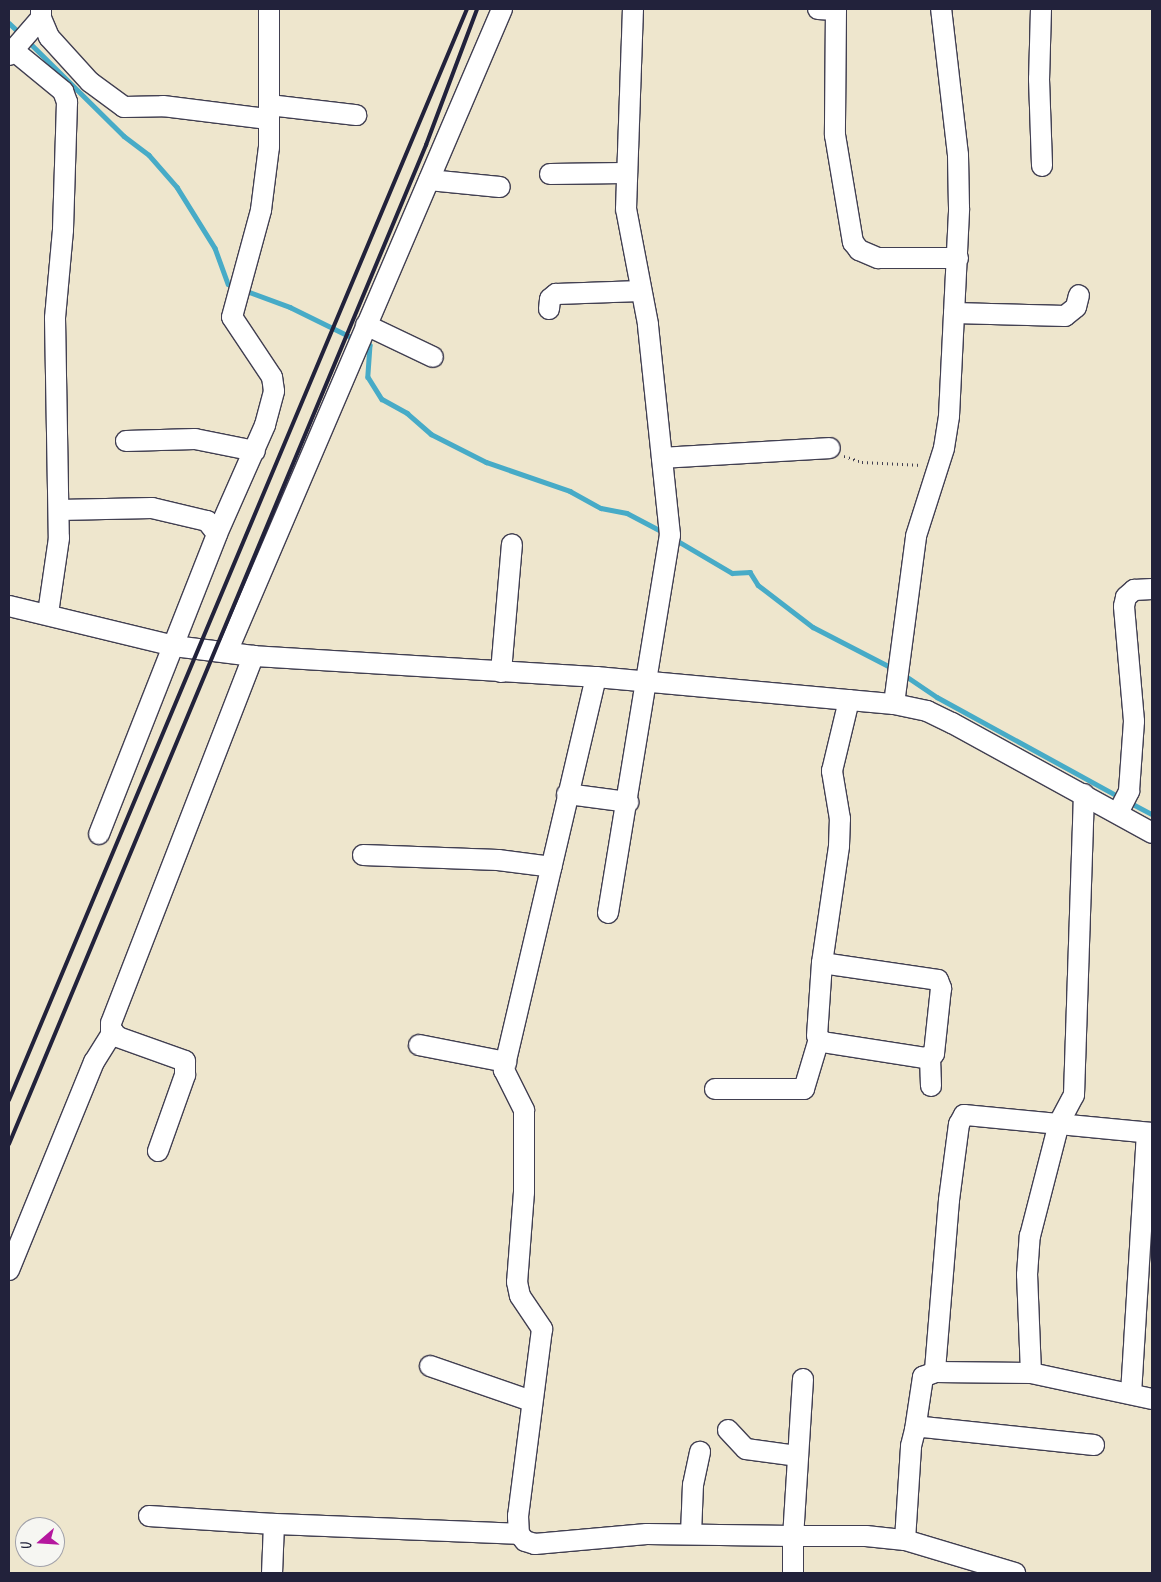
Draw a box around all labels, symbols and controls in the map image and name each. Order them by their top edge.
north arrow [15,1517,65,1567]
text: U [17,1541,35,1553]

